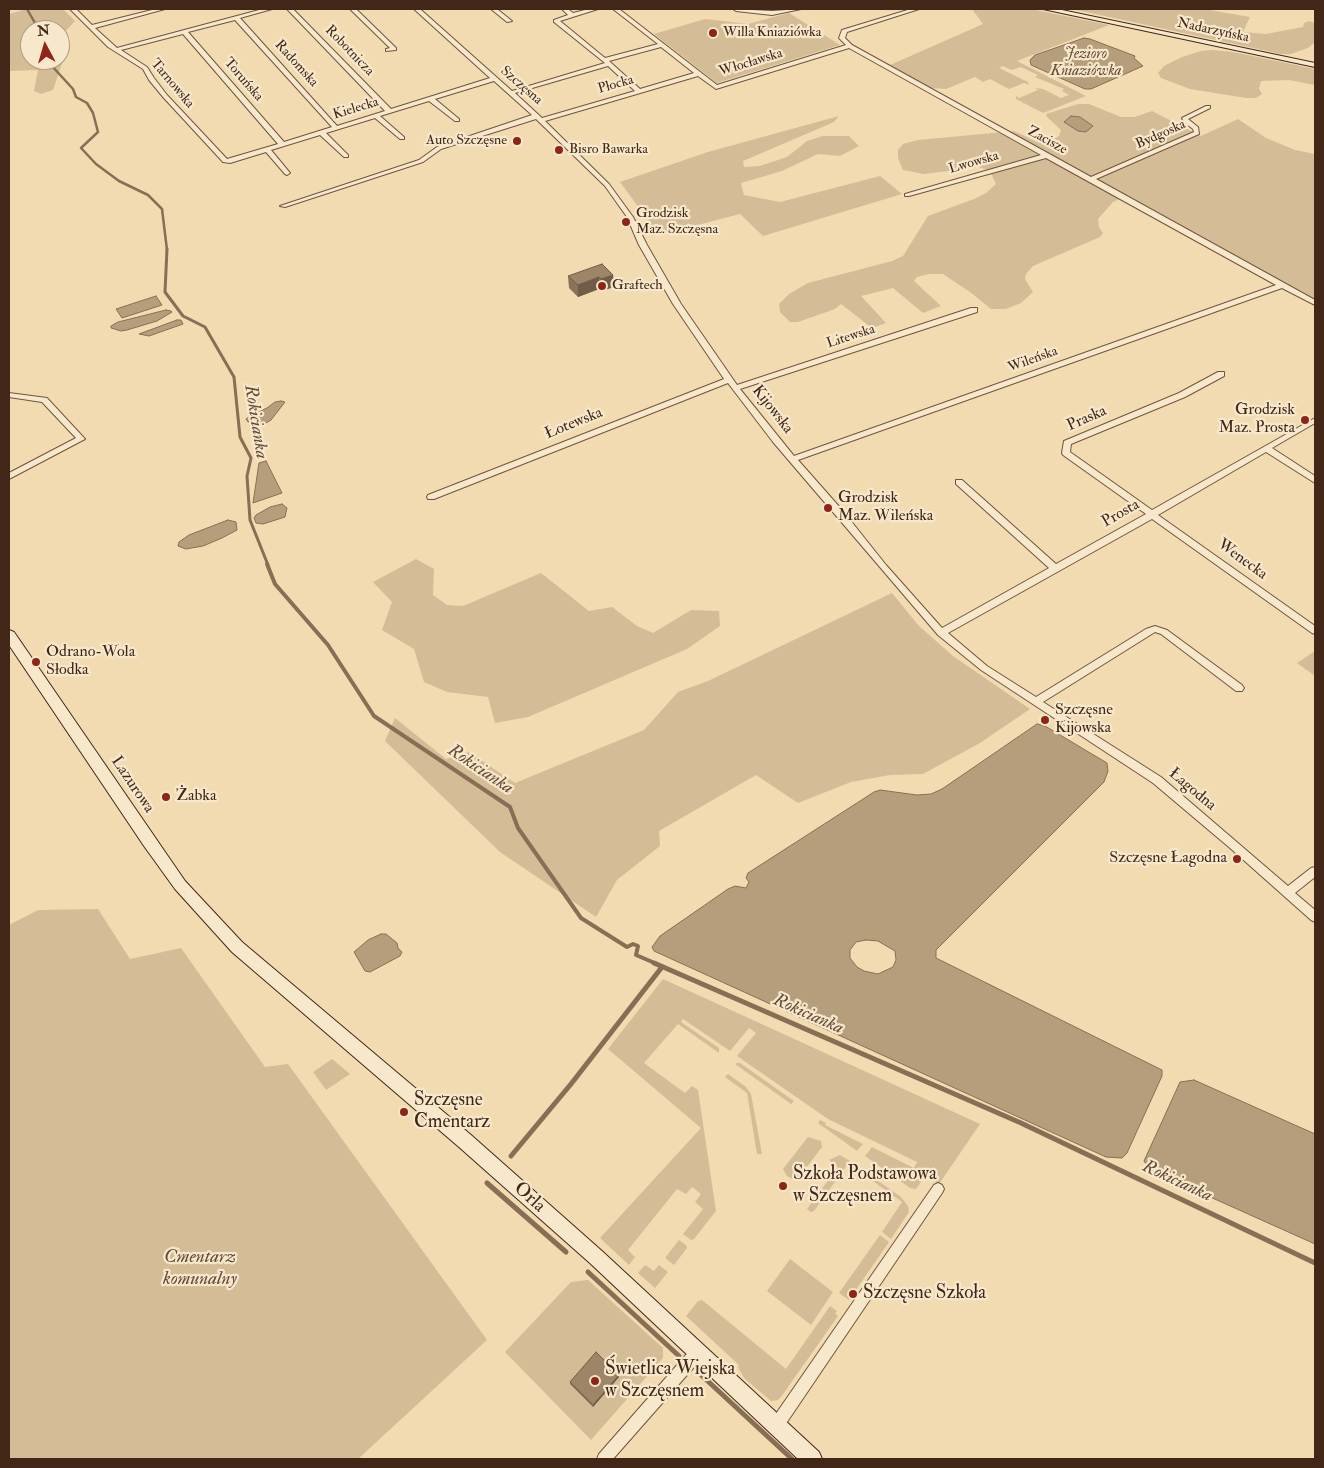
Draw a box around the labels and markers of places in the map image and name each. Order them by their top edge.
place label: Willa Kniaziówka [723,25,821,41]
marker: Willa Kniaziówka [707,27,719,39]
place label: Auto Szczęsne [426,133,507,149]
marker: Auto Szczęsne [511,135,523,147]
place label: Bisro Bawarka [569,142,648,158]
marker: Bisro Bawarka [553,144,565,156]
place label: Grodzisk Maz. Szczęsna [636,206,718,238]
marker: Grodzisk Maz. Szczęsna [620,216,632,228]
place label: Graftech [612,278,663,294]
marker: Graftech [596,280,608,292]
place label: Grodzisk Maz. Prosta [1219,401,1295,439]
marker: Grodzisk Maz. Prosta [1299,414,1311,426]
place label: Grodzisk Maz. Wileńska [838,489,933,527]
marker: Grodzisk Maz. Wileńska [822,502,834,514]
place label: Odrano-Wola Słodka [46,643,135,681]
marker: Odrano-Wola Słodka [30,656,42,668]
place label: Szczęsne Kijowska [1055,701,1113,739]
marker: Szczęsne Kijowska [1039,714,1051,726]
place label: Żabka [176,787,216,807]
marker: Żabka [160,791,172,803]
place label: Szczęsne Łagodna [1109,849,1227,869]
marker: Szczęsne Łagodna [1231,853,1243,865]
place label: Szczęsne Cmentarz [414,1090,490,1134]
marker: Szczęsne Cmentarz [398,1106,410,1118]
place label: Szkoła Podstawowa w Szczęsnem [793,1164,937,1208]
marker: Szkoła Podstawowa w Szczęsnem [777,1180,789,1192]
place label: Szczęsne Szkoła [863,1283,986,1305]
marker: Szczęsne Szkoła [847,1288,859,1300]
place label: Świetlica Wiejska w Szczęsnem [605,1359,735,1403]
marker: Świetlica Wiejska w Szczęsnem [589,1375,601,1387]

